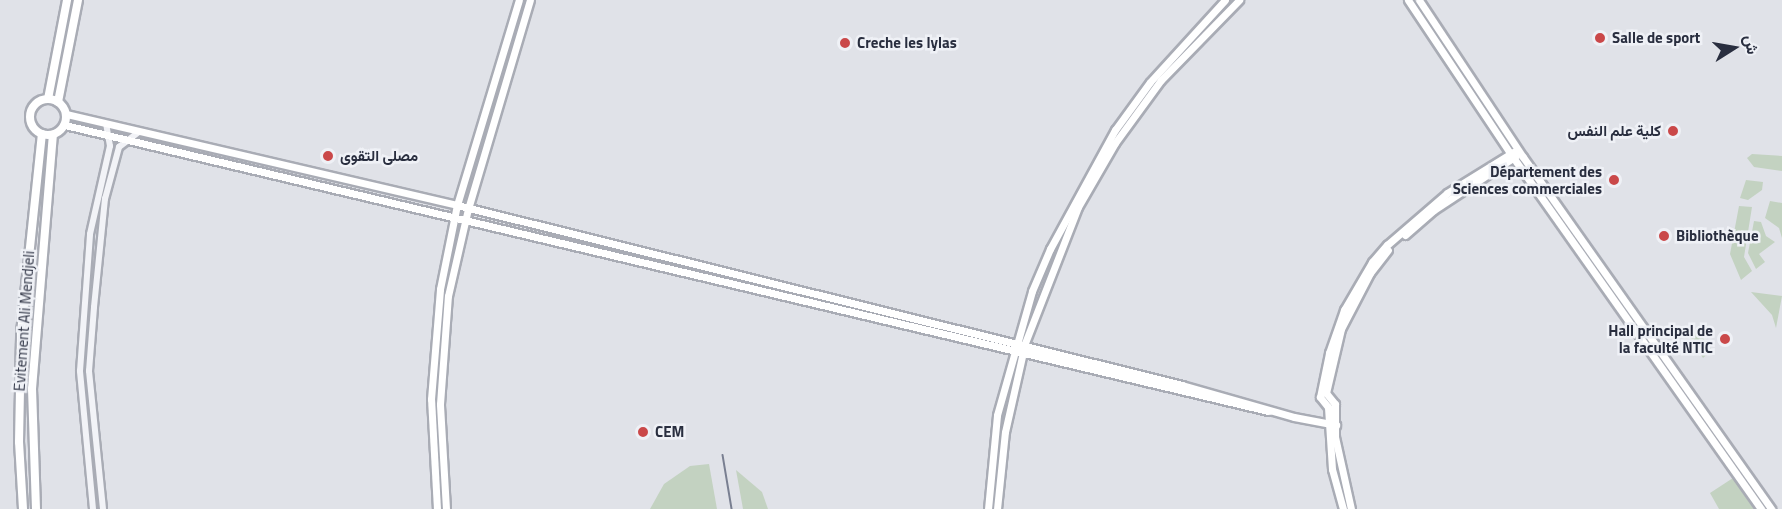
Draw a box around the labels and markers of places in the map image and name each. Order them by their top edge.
place label: Salle de sport [1612,29,1700,47]
marker: Salle de sport [1593,31,1607,45]
place label: Creche les lylas [857,34,957,52]
marker: Creche les lylas [838,36,852,50]
place label: كلية علم النفس [1567,122,1661,140]
marker: كلية علم النفس [1666,124,1680,138]
place label: مصلى التقوى [340,147,418,165]
marker: مصلى التقوى [321,149,335,163]
place label: Département des Sciences commerciales [1453,162,1602,197]
marker: Département des Sciences commerciales [1607,173,1621,187]
place label: Bibliothèque [1676,227,1759,245]
marker: Bibliothèque [1657,229,1671,243]
place label: Hall principal de la faculté NTIC [1608,321,1713,356]
marker: Hall principal de la faculté NTIC [1718,332,1732,346]
place label: CEM [655,423,684,441]
marker: CEM [636,425,650,439]

